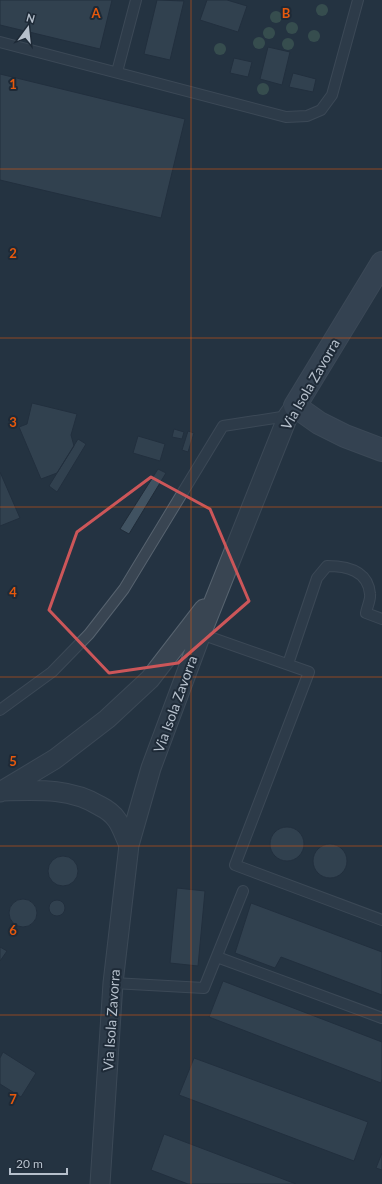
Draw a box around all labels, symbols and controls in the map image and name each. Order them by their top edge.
text: A [90,5,101,21]
text: B [282,5,291,21]
north arrow [8,8,48,48]
text: N [25,10,36,25]
text: 1 [9,76,17,92]
text: 2 [9,245,17,261]
street label: Via Isola Zavorra [277,335,343,432]
text: 3 [9,414,17,430]
text: 4 [9,584,17,600]
street label: Via Isola Zavorra [150,653,200,755]
text: 5 [9,753,17,769]
text: 6 [9,922,17,938]
street label: Via Isola Zavorra [99,968,123,1072]
text: 7 [9,1091,17,1107]
scale bar [10,1150,67,1176]
text: 20 m [16,1156,43,1171]

